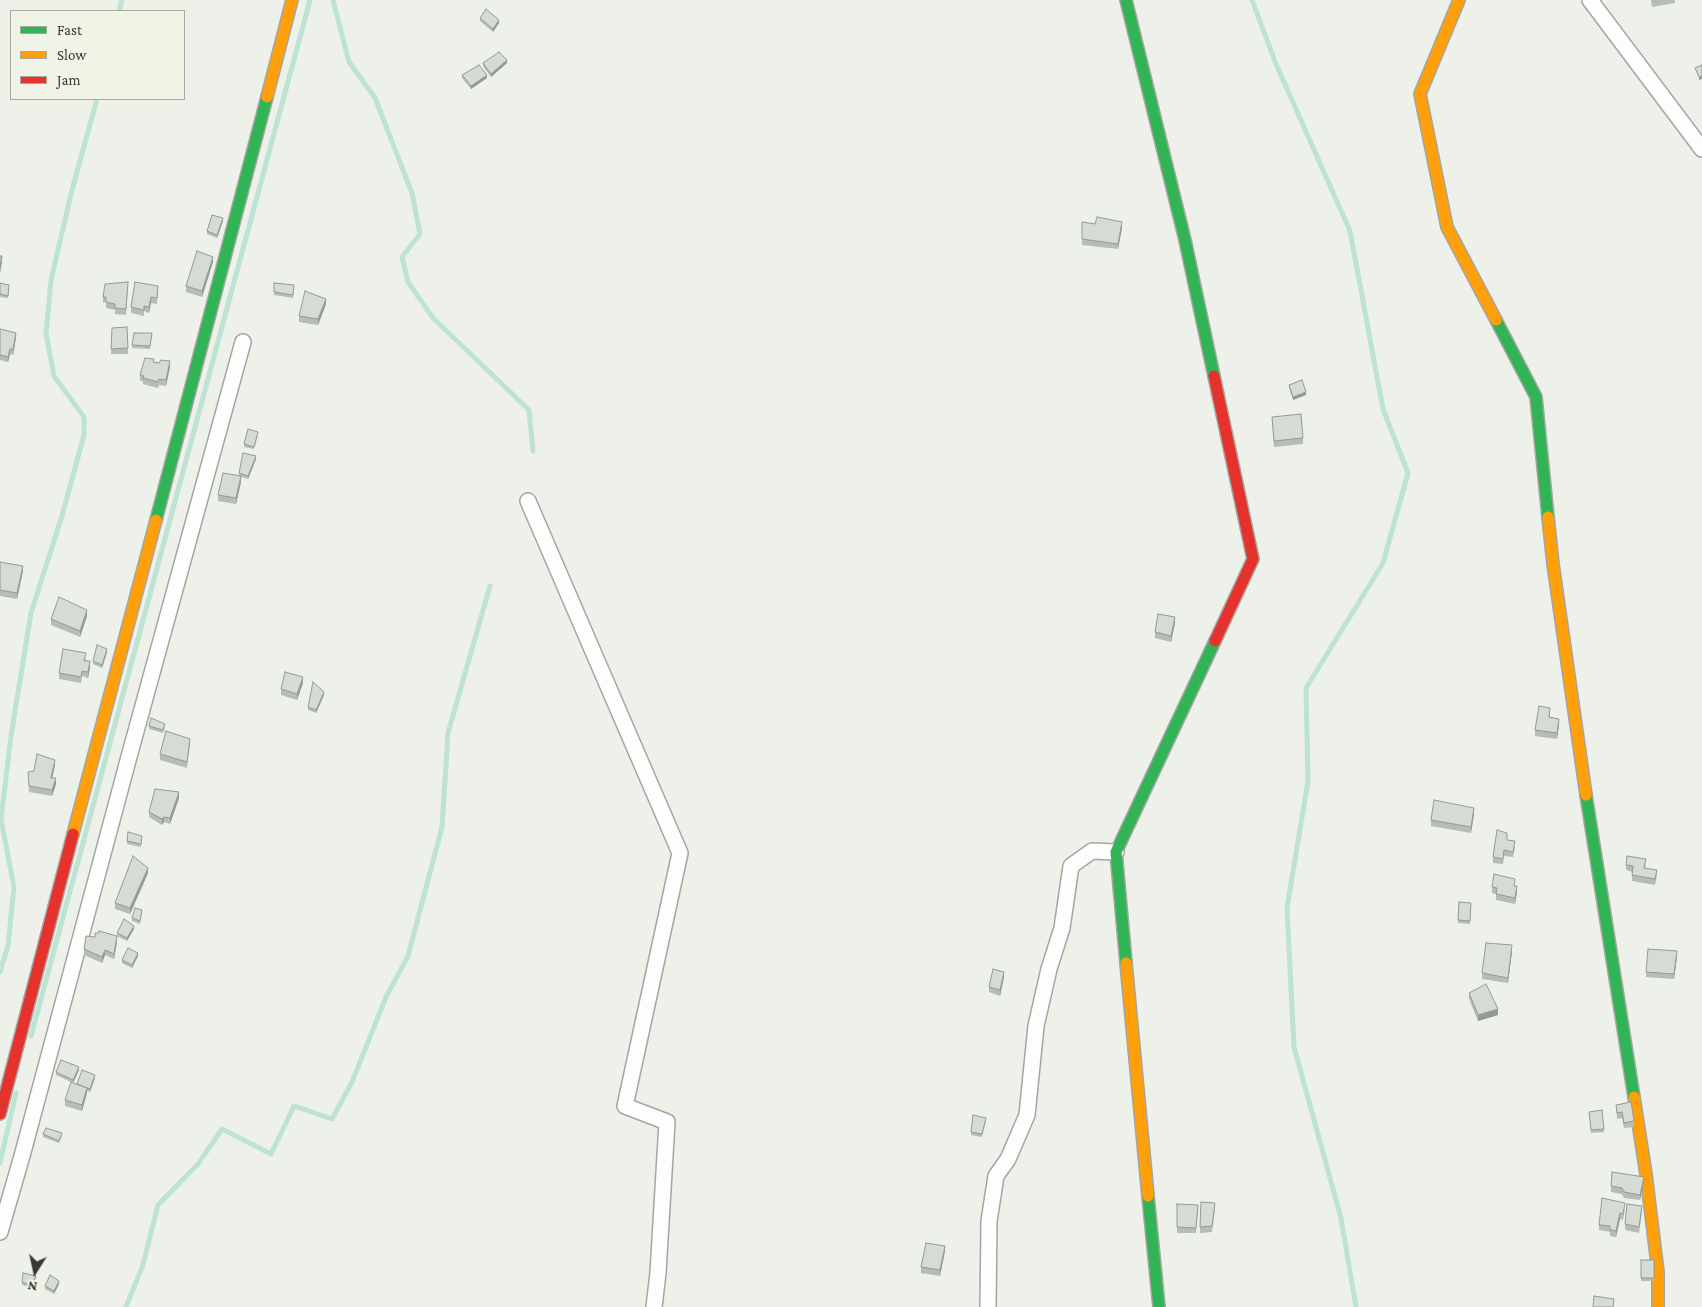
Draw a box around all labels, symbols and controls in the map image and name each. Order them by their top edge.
legend [10,10,185,100]
text: Fast [57,22,82,38]
text: Slow [57,47,86,63]
text: Jam [57,72,80,88]
north arrow [10,1247,60,1297]
text: N [26,1278,38,1295]

